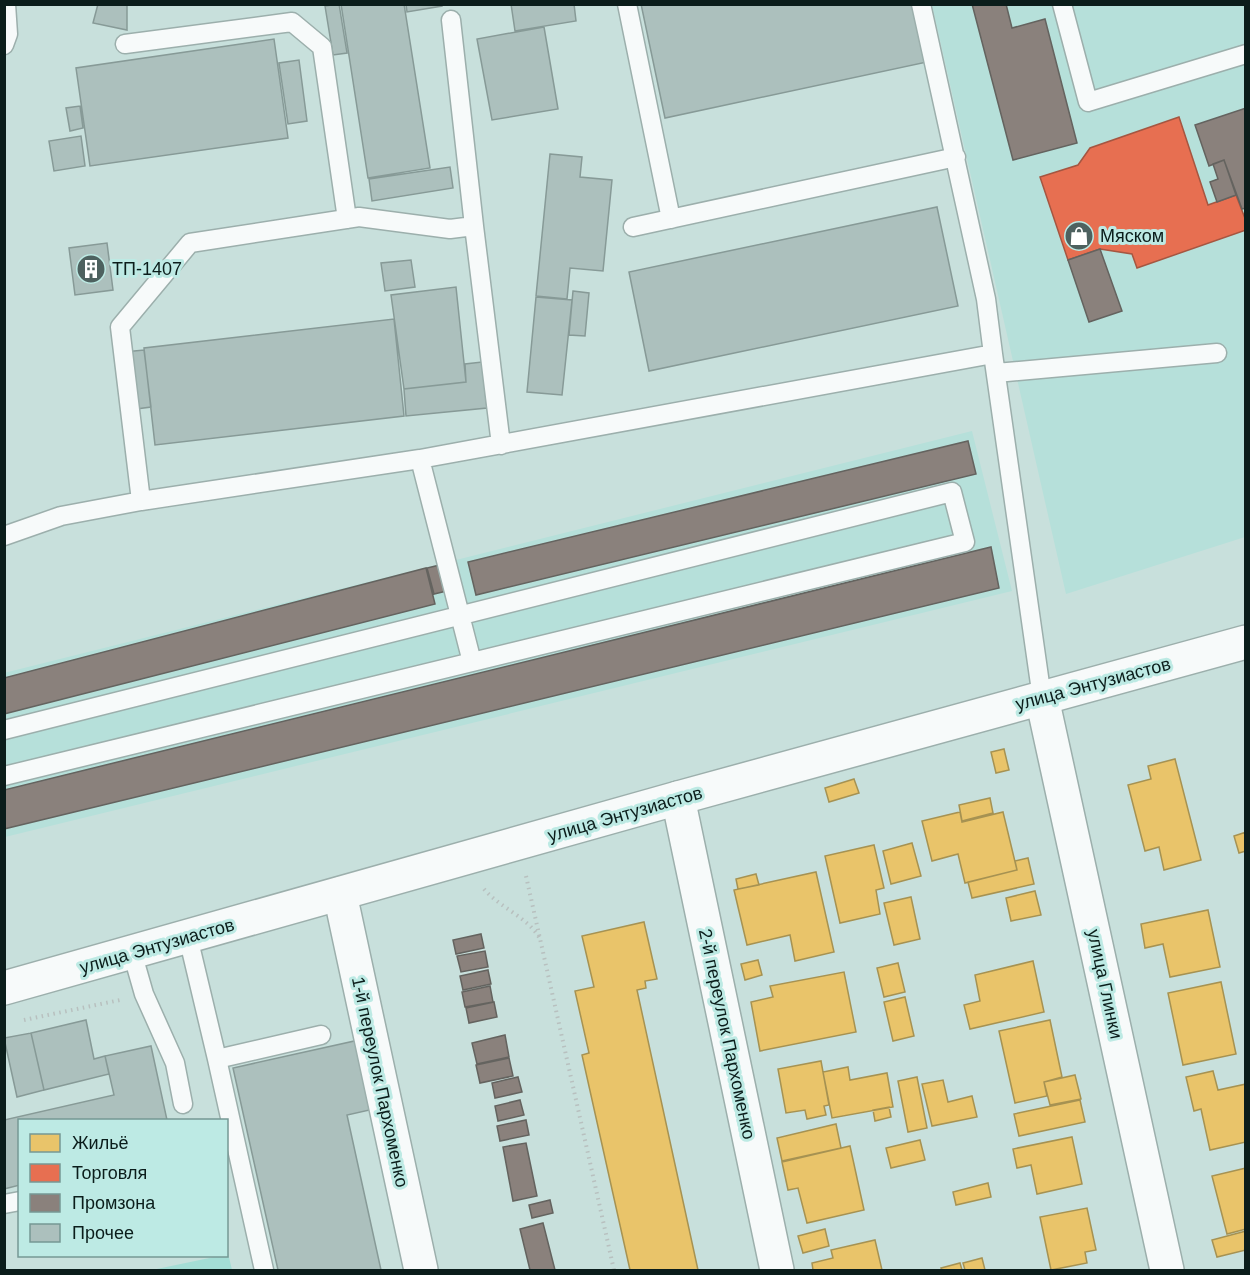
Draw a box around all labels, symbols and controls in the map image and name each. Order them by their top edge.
shop icon: Мяском [1063,220,1095,252]
place label: Мяском [1100,226,1164,246]
building icon: ТП-1407 [75,253,107,285]
place label: ТП-1407 [112,259,182,279]
street label: улица Энтузиастов [1013,654,1173,714]
street label: улица Энтузиастов [545,782,705,846]
street label: улица Энтузиастов [77,914,237,978]
street label: 2-й переулок Пархоменко [695,927,759,1141]
street label: улица Глинки [1084,927,1126,1041]
street label: 1-й переулок Пархоменко [348,975,412,1189]
legend [18,1119,228,1257]
text: Жильё [72,1133,129,1153]
text: Торговля [72,1163,147,1183]
text: Промзона [72,1193,156,1213]
text: Прочее [72,1223,134,1243]

